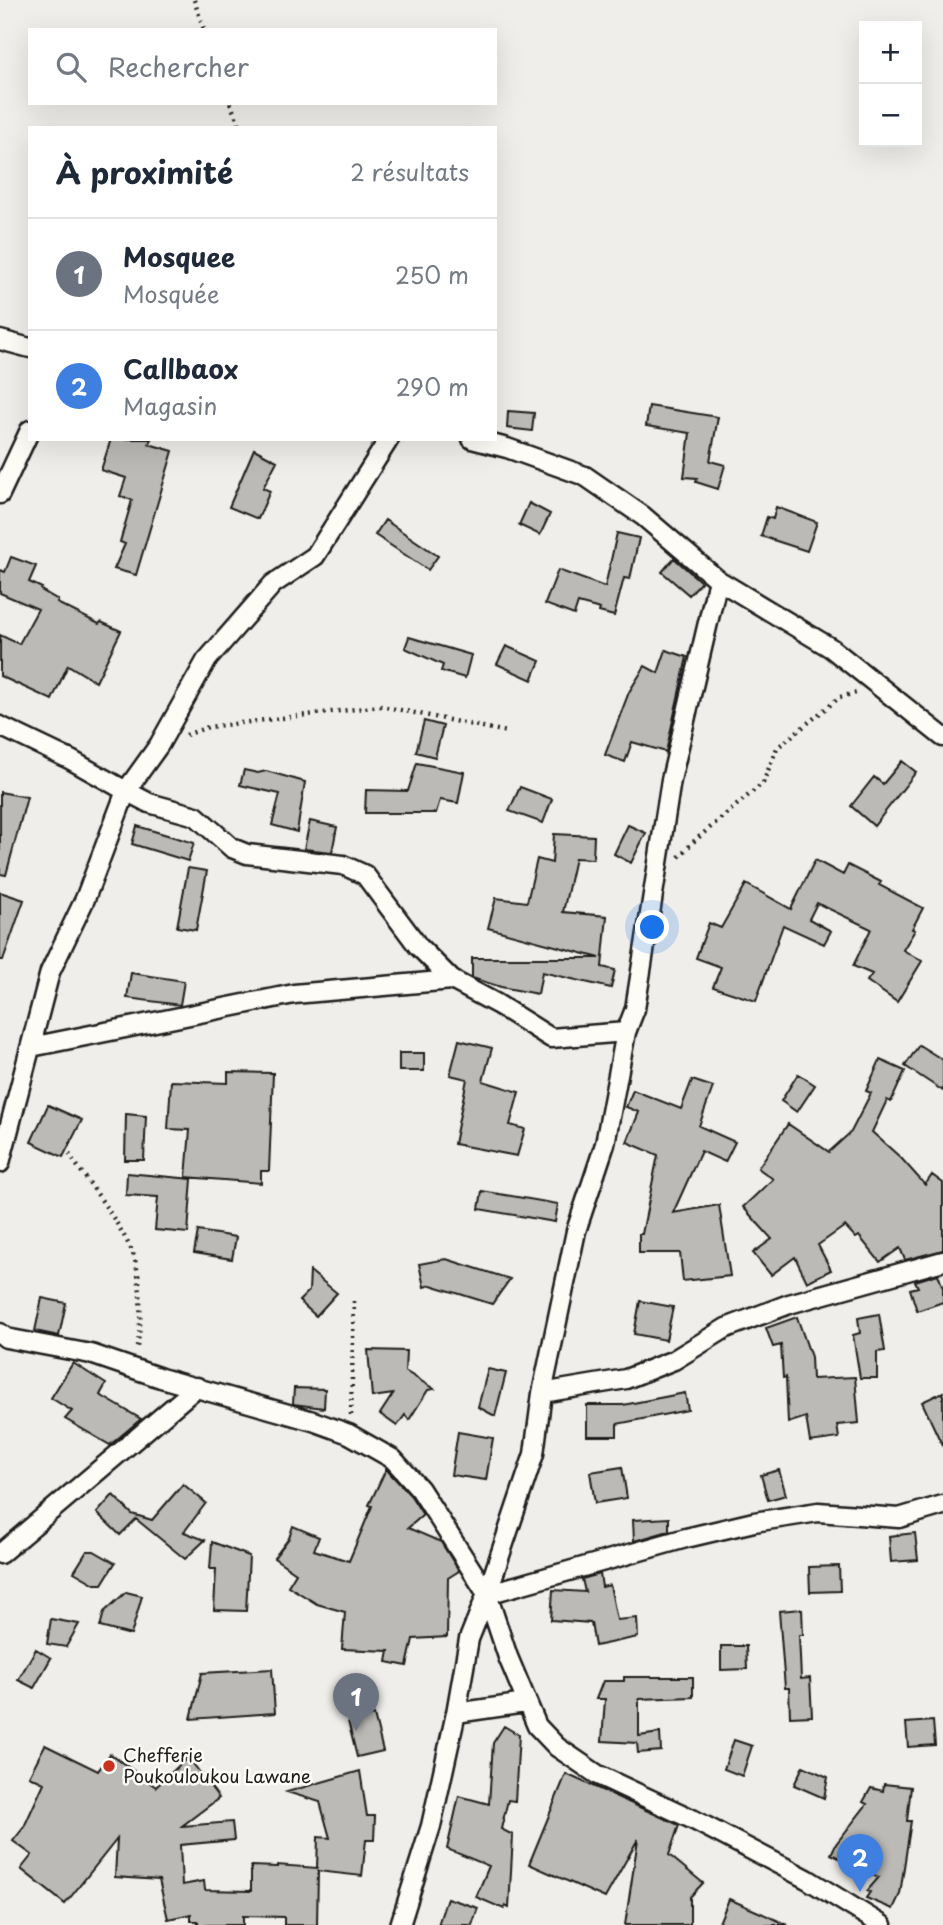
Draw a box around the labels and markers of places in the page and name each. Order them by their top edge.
pin: 1 [333,1673,379,1731]
place label: Chefferie Poukouloukou Lawane [123,1741,311,1789]
marker: Chefferie Poukouloukou Lawane [101,1758,117,1774]
pin: 2 [837,1834,883,1892]

